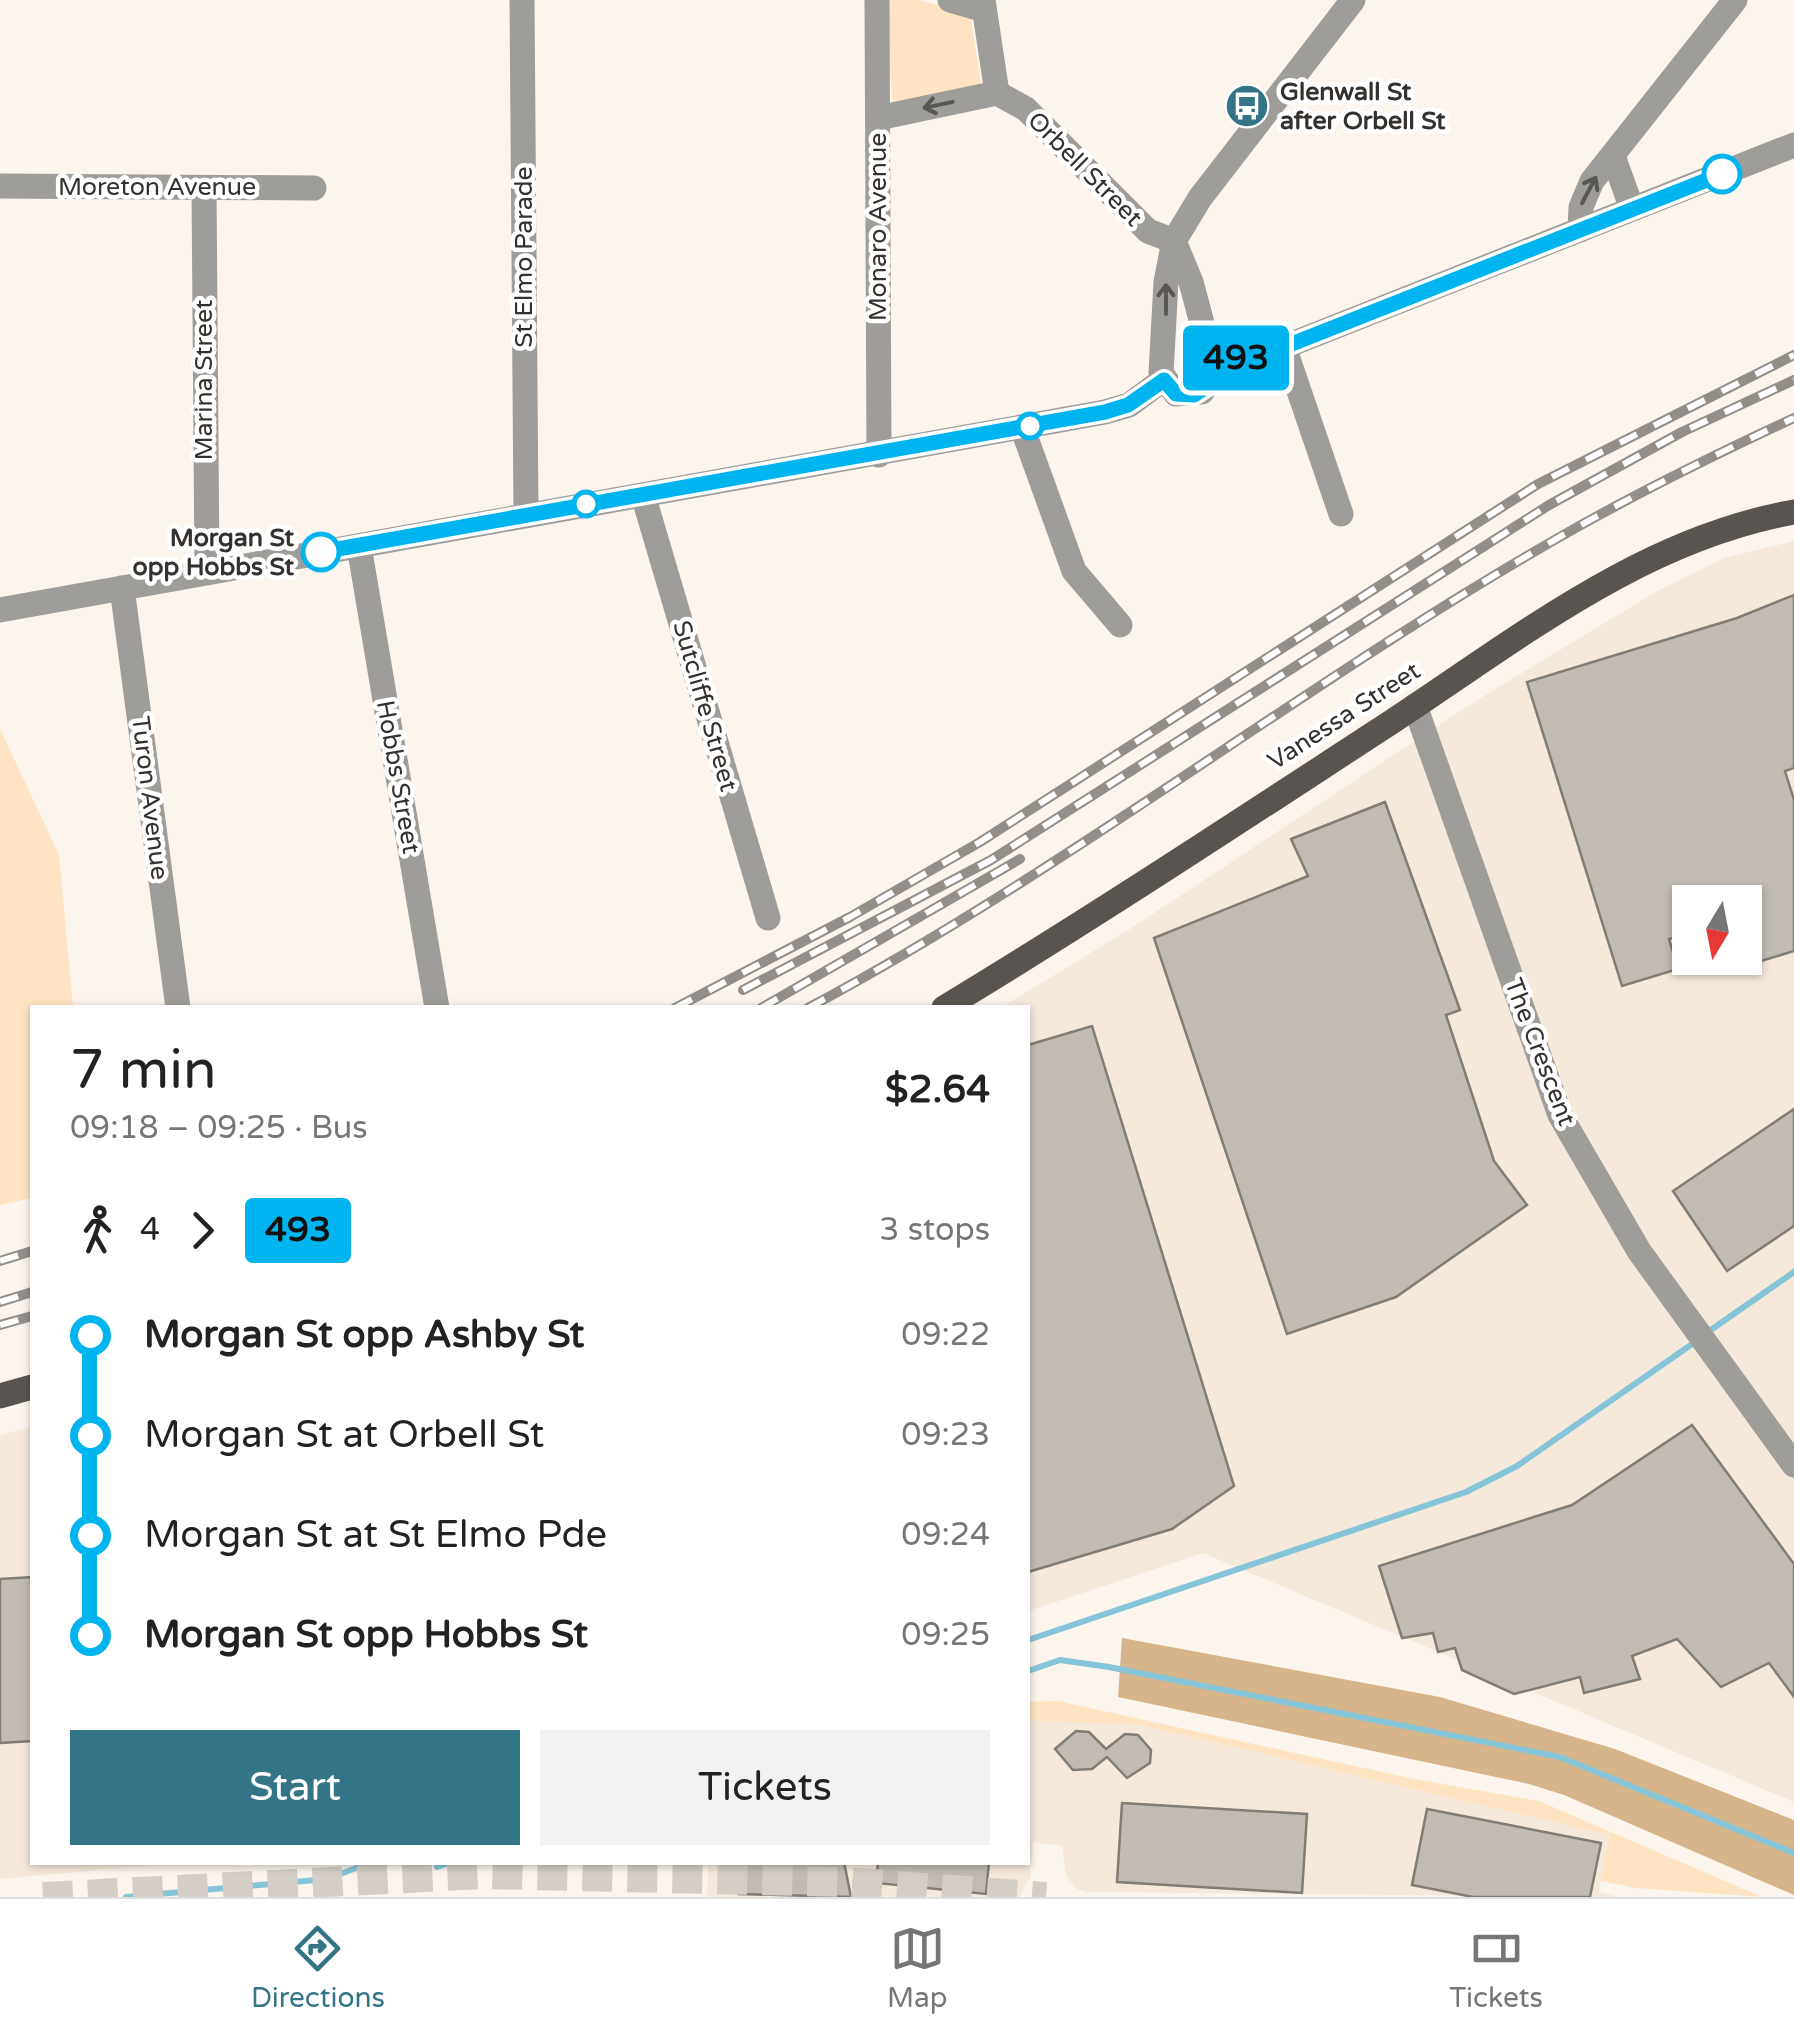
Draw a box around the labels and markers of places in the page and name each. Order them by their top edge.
place label: Glenwall St after Orbell St [1280,77,1446,136]
bus stop icon: Glenwall St after Orbell St [1224,83,1270,129]
unlabelled marker [1703,155,1741,193]
unlabelled marker [1017,413,1043,439]
unlabelled marker [573,491,599,517]
place label: Morgan St opp Hobbs St [133,523,294,582]
marker: Morgan St opp Hobbs St [302,533,340,571]

